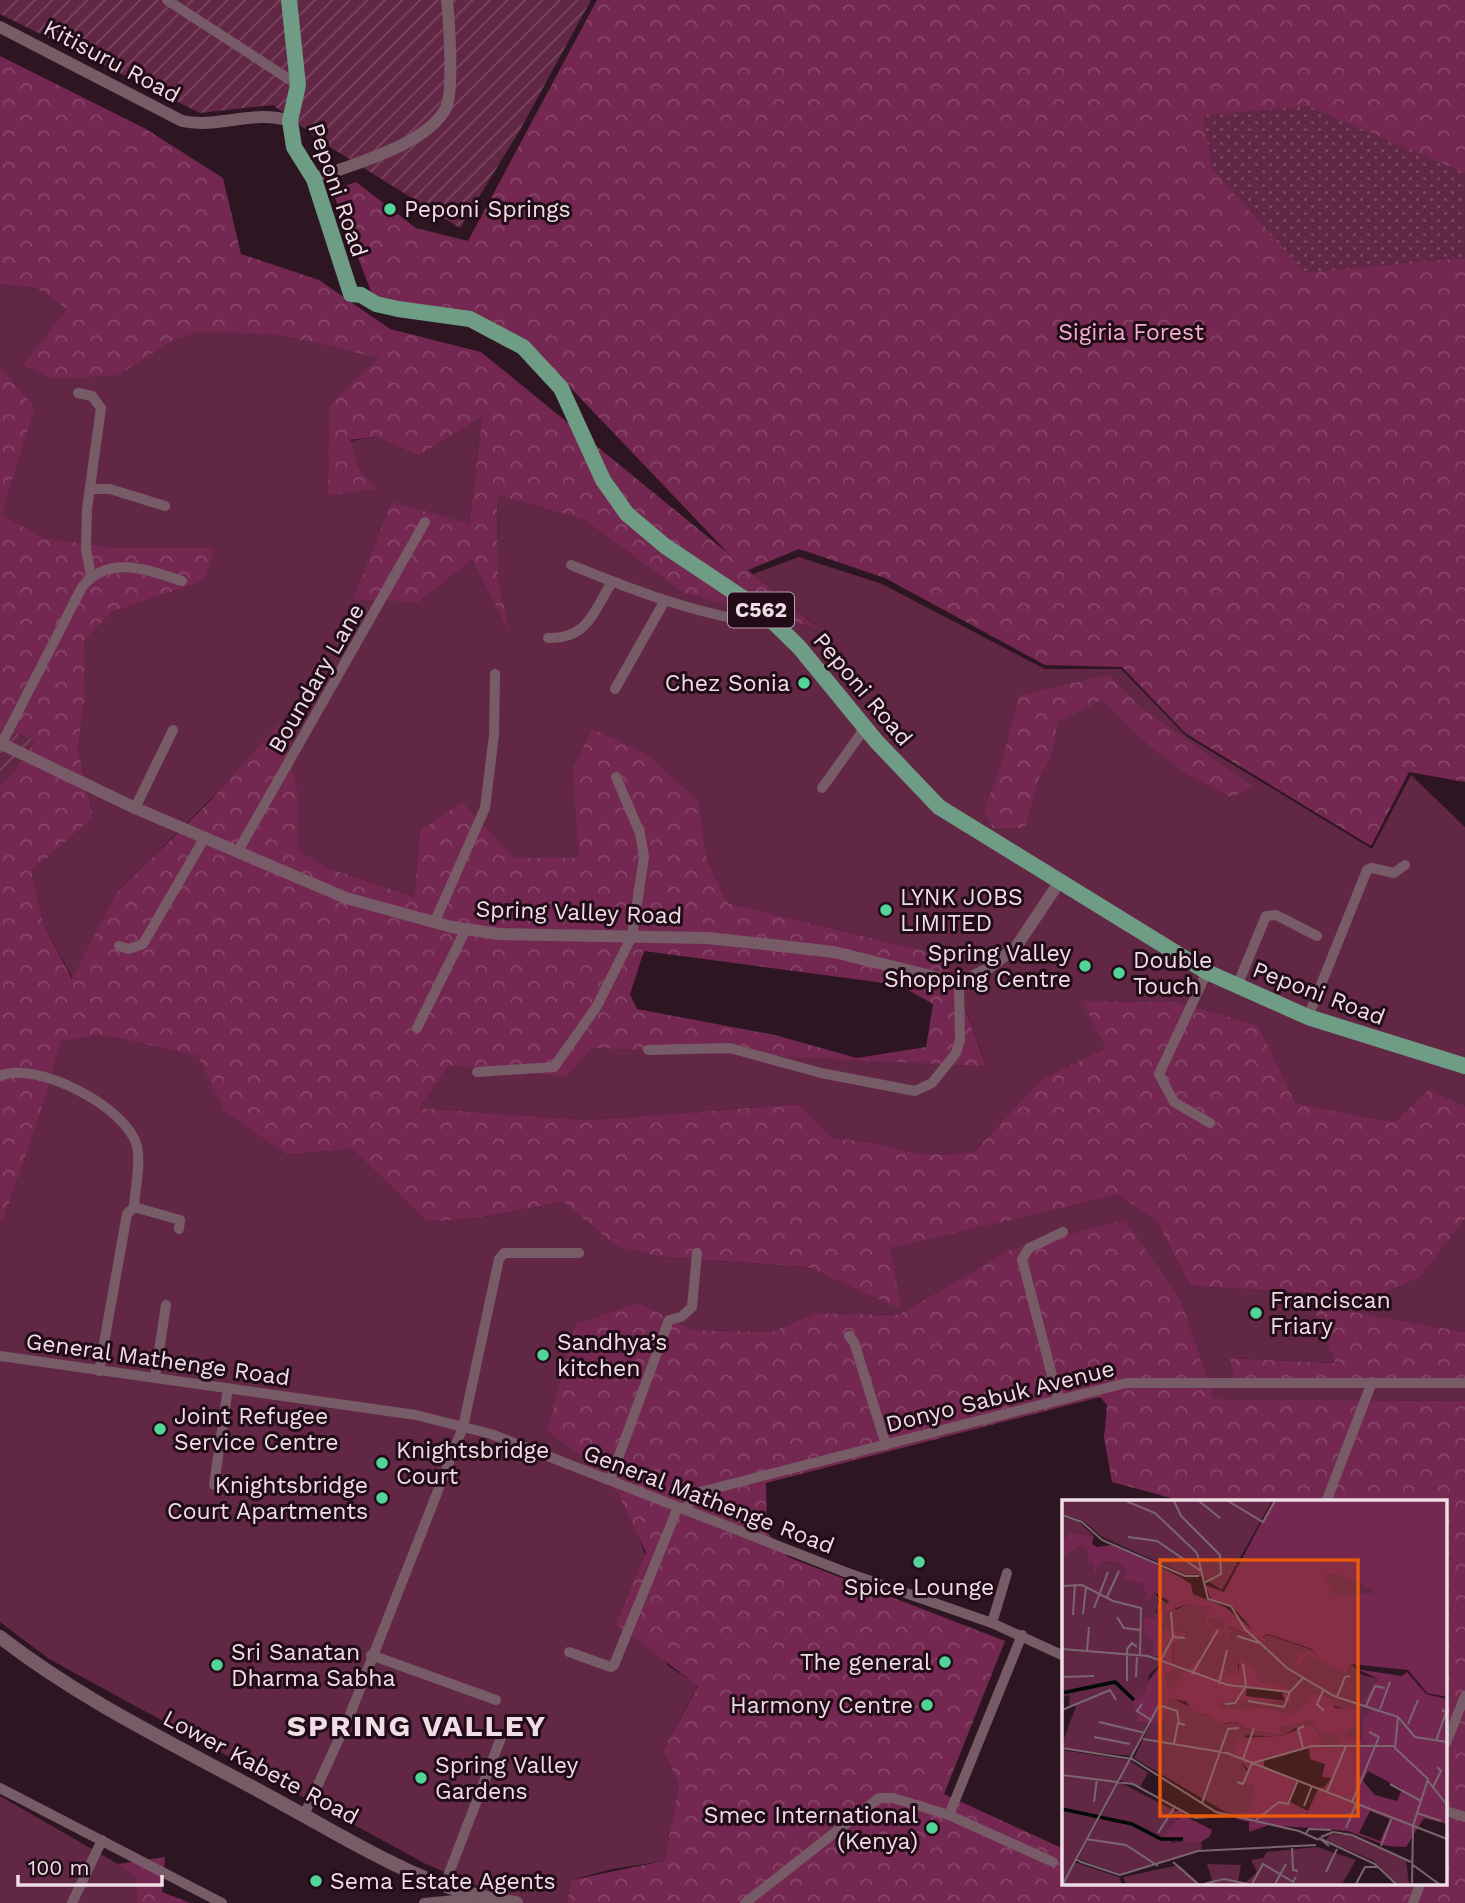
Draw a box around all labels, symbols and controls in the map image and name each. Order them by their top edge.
street label: Kitisuru Road [39,14,185,109]
street label: Peponi Road [302,120,373,261]
place label: Peponi Springs [404,196,571,223]
marker: Peponi Springs [382,201,398,217]
park label: Sigiria Forest [1058,319,1204,346]
road number: C562 [728,592,794,628]
street label: Boundary Lane [263,599,370,758]
street label: Peponi Road [807,627,918,751]
place label: Chez Sonia [665,670,790,697]
marker: Chez Sonia [796,675,812,691]
place label: LYNK JOBS LIMITED [900,884,1023,937]
street label: Spring Valley Road [475,895,683,930]
marker: LYNK JOBS LIMITED [878,902,894,918]
place label: Spring Valley Shopping Centre [884,940,1071,993]
place label: Double Touch [1133,947,1212,1000]
street label: Peponi Road [1249,956,1389,1031]
marker: Spring Valley Shopping Centre [1077,958,1093,974]
marker: Double Touch [1111,965,1127,981]
place label: Franciscan Friary [1270,1287,1391,1340]
marker: Franciscan Friary [1248,1305,1264,1321]
street label: General Mathenge Road [24,1328,292,1391]
place label: Sandhya’s kitchen [557,1329,667,1382]
marker: Sandhya’s kitchen [535,1347,551,1363]
street label: Donyo Sabuk Avenue [883,1355,1117,1438]
place label: Joint Refugee Service Centre [174,1403,339,1456]
marker: Joint Refugee Service Centre [152,1421,168,1437]
place label: Knightsbridge Court [396,1437,549,1490]
street label: General Mathenge Road [580,1439,838,1560]
marker: Knightsbridge Court [374,1455,390,1471]
place label: Knightsbridge Court Apartments [167,1472,368,1525]
marker: Knightsbridge Court Apartments [374,1490,390,1506]
inset map [1062,1500,1448,1885]
marker: Spice Lounge [911,1554,927,1570]
place label: Spice Lounge [844,1574,994,1601]
place label: Sri Sanatan Dharma Sabha [231,1639,396,1692]
place label: The general [800,1649,931,1676]
marker: The general [937,1654,953,1670]
marker: Sri Sanatan Dharma Sabha [209,1657,225,1673]
place label: Harmony Centre [730,1692,913,1719]
marker: Harmony Centre [919,1697,935,1713]
street label: Lower Kabete Road [158,1704,363,1830]
district label: SPRING VALLEY [287,1708,547,1743]
place label: Spring Valley Gardens [435,1752,578,1805]
marker: Spring Valley Gardens [413,1770,429,1786]
place label: Smec International (Kenya) [704,1802,918,1855]
marker: Smec International (Kenya) [924,1820,940,1836]
scale bar [18,1843,161,1887]
text: 100 m [28,1855,90,1880]
place label: Sema Estate Agents [330,1868,556,1895]
marker: Sema Estate Agents [308,1873,324,1889]

